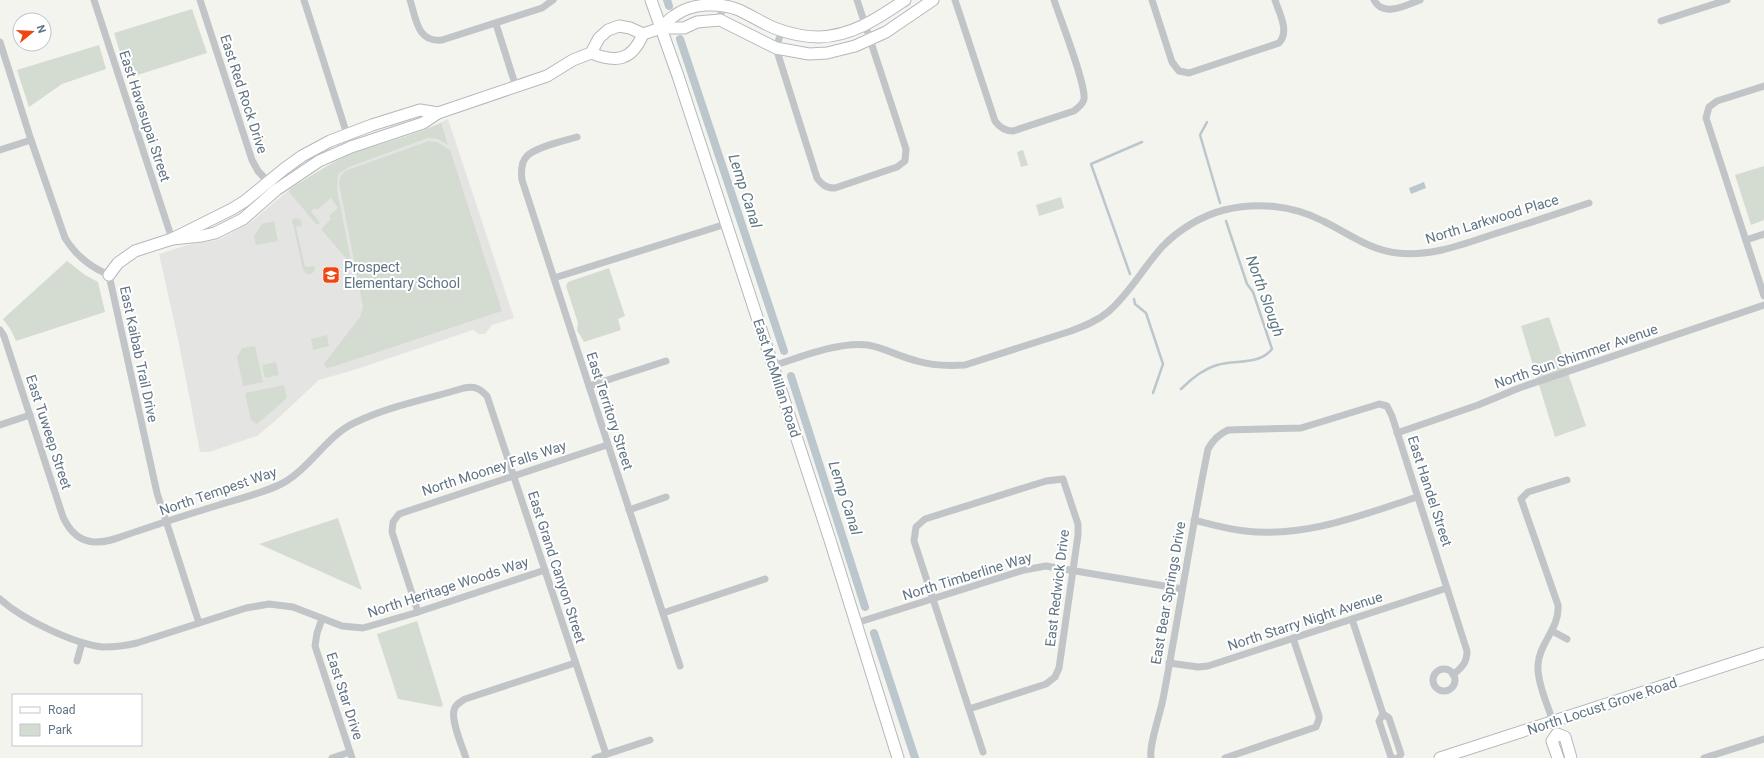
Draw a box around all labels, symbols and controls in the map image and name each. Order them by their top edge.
north arrow [12,12,52,52]
text: N [34,23,48,35]
street label: East Red Rock Drive [217,32,271,156]
street label: East Havasupai Street [116,48,174,184]
water label: Lemp Canal [725,152,766,231]
street label: North Larkwood Place [1424,191,1560,247]
water label: North Slough [1242,253,1288,339]
place label: Prospect Elementary School [344,259,460,291]
school or university icon: Prospect Elementary School [321,265,341,285]
street label: East Kaibab Trail Drive [117,284,161,424]
street label: East McMillan Road [750,317,804,439]
street label: North Sun Shimmer Avenue [1492,321,1660,391]
street label: East Territory Street [583,350,637,472]
street label: East Tuweep Street [23,373,75,492]
street label: East Handel Street [1405,434,1456,549]
street label: North Mooney Falls Way [420,437,569,499]
water label: Lemp Canal [825,459,866,538]
street label: North Tempest Way [157,463,279,519]
street label: East Grand Canyon Street [525,489,589,645]
street label: East Bear Springs Drive [1148,520,1188,666]
street label: East Redwick Drive [1042,528,1072,648]
street label: North Timberline Way [900,549,1034,603]
street label: North Heritage Woods Way [365,553,531,621]
street label: North Starry Night Avenue [1226,588,1384,654]
street label: East Star Drive [323,650,367,742]
street label: North Locust Grove Road [1525,674,1679,738]
legend [12,694,142,746]
text: Road [48,703,76,717]
text: Park [48,723,73,737]

